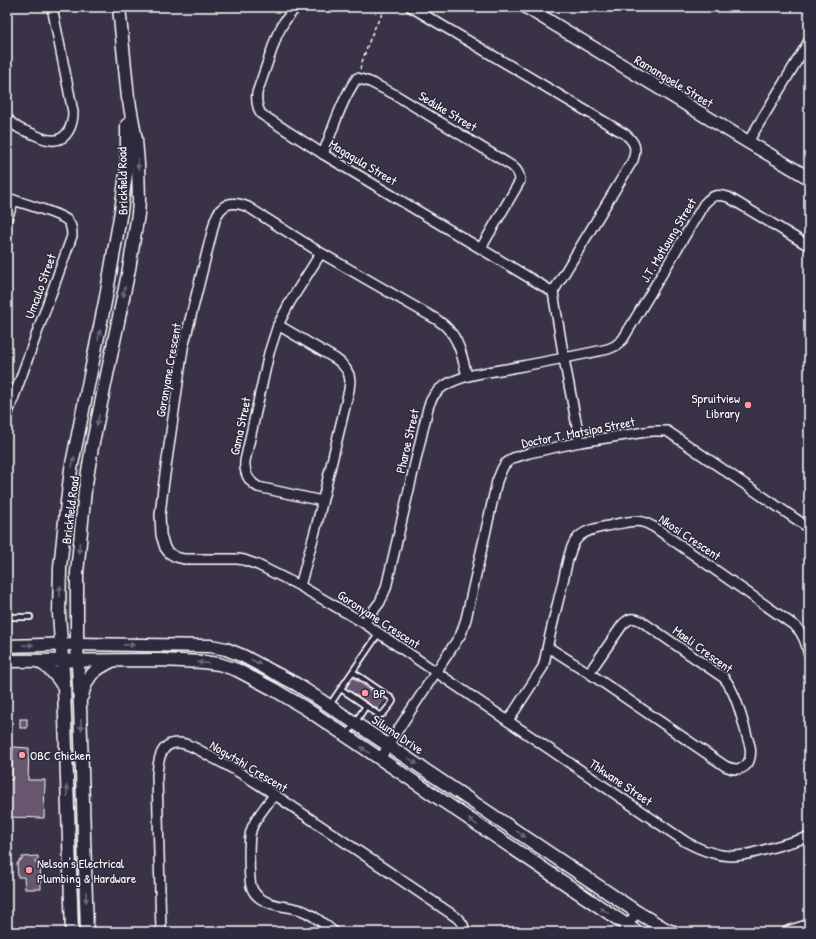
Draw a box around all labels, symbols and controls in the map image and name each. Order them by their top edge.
street label: Ramangoele Street [631,50,717,112]
street label: Seduke Street [415,86,481,136]
street label: Magagula Street [326,135,401,190]
street label: Brickfield Road [112,147,132,215]
one-way arrow [134,158,141,170]
street label: J.T. Motloung Street [636,194,701,286]
street label: Umculo Street [20,250,60,321]
one-way arrow [121,286,127,299]
street label: Goronyane Crescent [151,321,185,418]
one-way arrow [96,329,102,341]
place label: Spruitview Library [692,389,740,422]
street label: Gama Street [225,395,255,456]
marker: Spruitview Library [743,400,753,410]
street label: Pharoe Street [391,407,423,475]
street label: Doctor T. Matsipa Street [520,412,637,452]
one-way arrow [94,414,100,426]
one-way arrow [70,456,76,468]
street label: Brickfield Road [57,475,83,545]
street label: Nkosi Crescent [655,510,725,565]
one-way arrow [76,542,83,554]
one-way arrow [57,584,63,597]
street label: Goronyane Crescent [334,586,424,653]
street label: Maeli Crescent [669,621,737,677]
one-way arrow [22,642,35,648]
one-way arrow [123,642,136,648]
one-way arrow [197,659,209,666]
one-way arrow [250,659,261,666]
place label: BP [373,684,386,702]
marker: BP [360,688,370,698]
street label: Siluma Drive [369,710,427,758]
one-way arrow [78,719,84,732]
street label: Nogwtshi Crescent [207,736,292,797]
place label: OBC Chicken [30,746,91,764]
one-way arrow [360,746,370,754]
marker: OBC Chicken [17,750,27,760]
street label: Thkwane Street [586,754,656,810]
one-way arrow [408,757,418,765]
one-way arrow [64,784,70,797]
one-way arrow [468,818,478,826]
one-way arrow [515,830,526,838]
place label: Nelson's Electrical Plumbing & Hardware [37,854,136,887]
marker: Nelson's Electrical Plumbing & Hardware [24,865,34,875]
one-way arrow [83,891,90,903]
one-way arrow [598,907,610,914]

